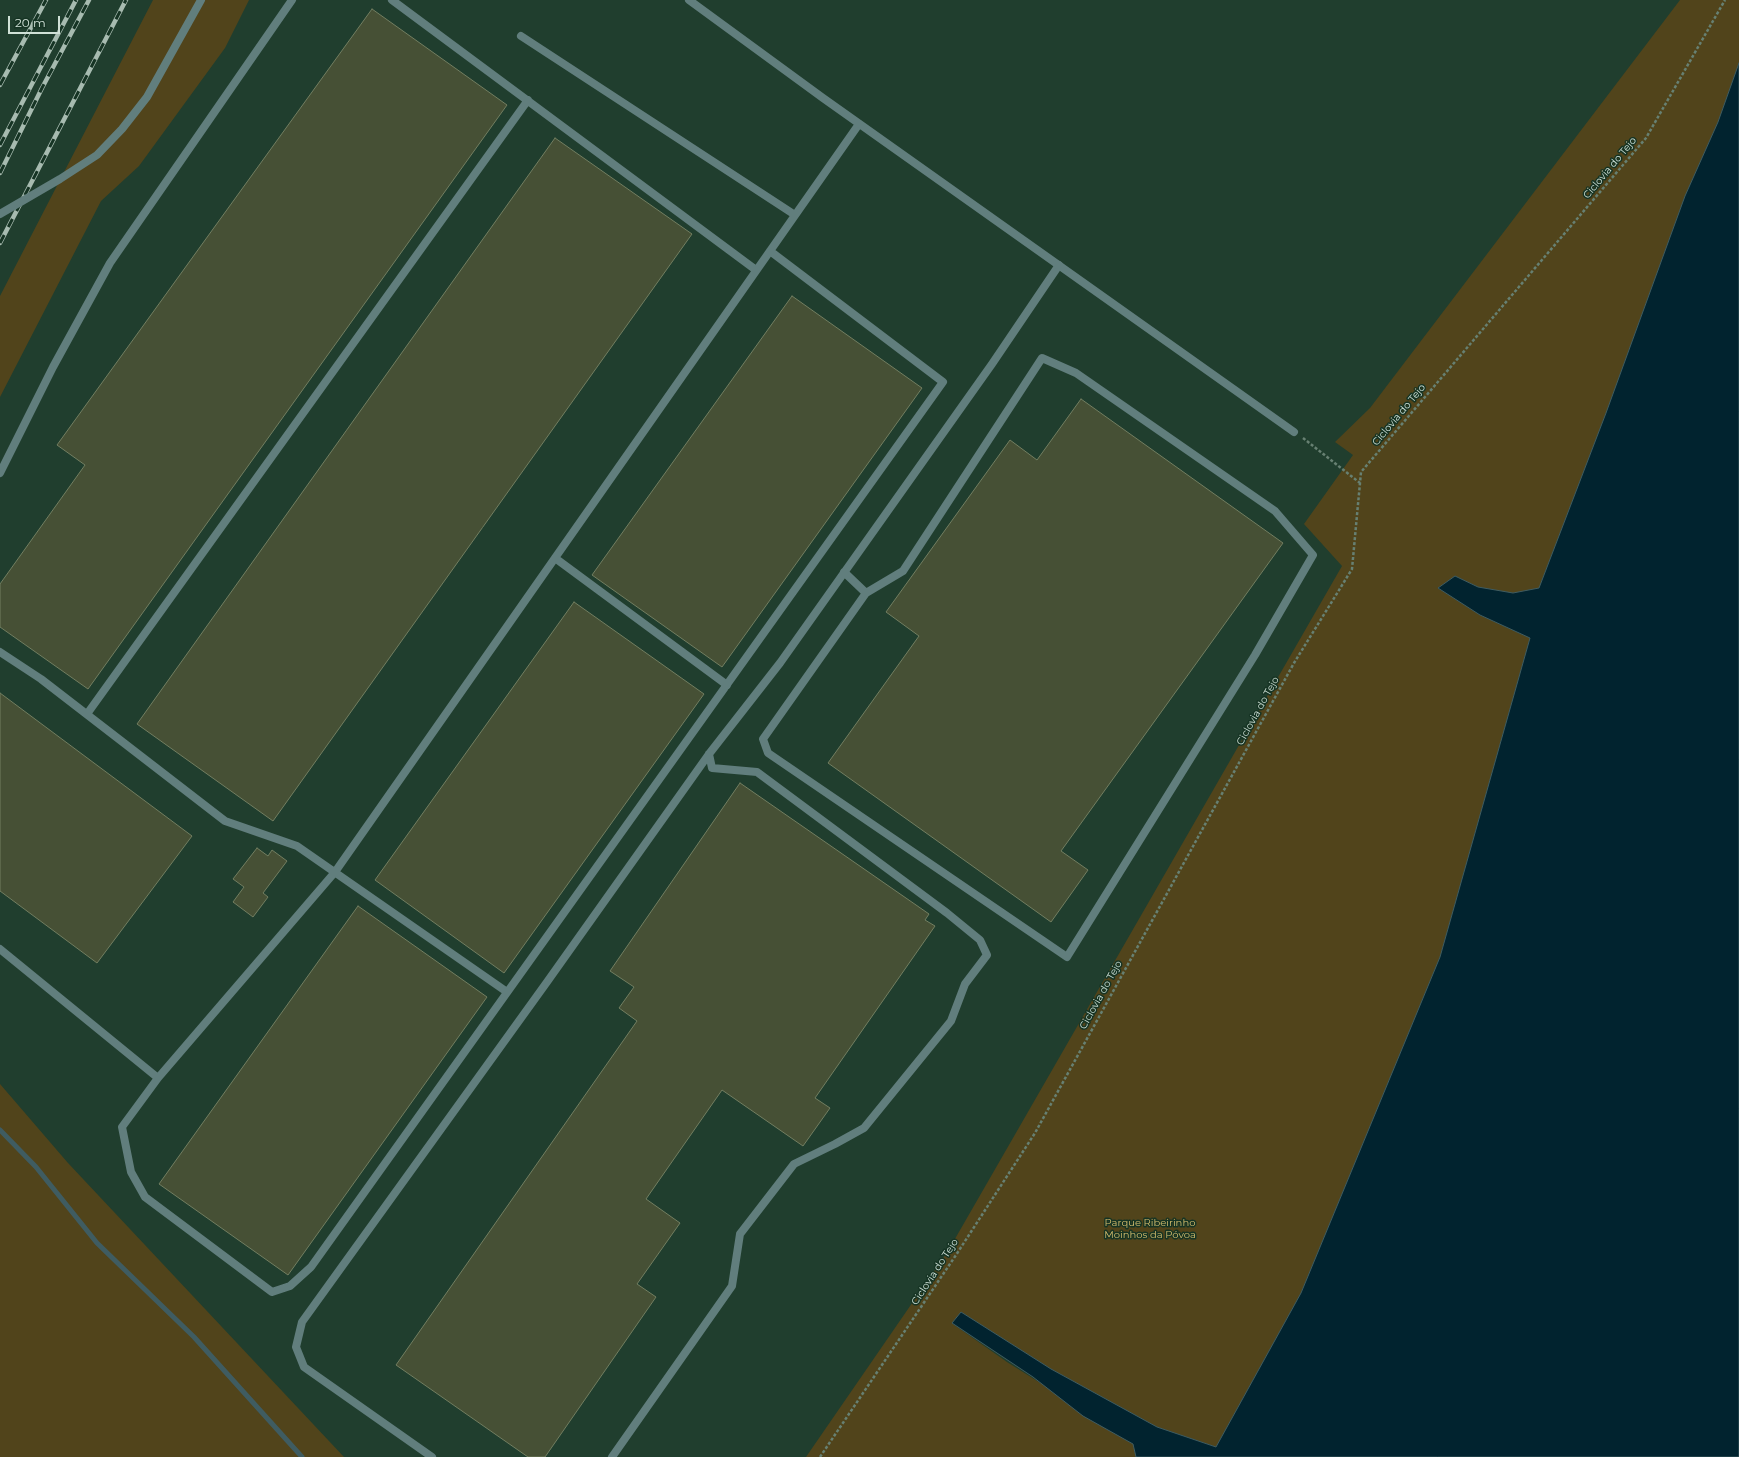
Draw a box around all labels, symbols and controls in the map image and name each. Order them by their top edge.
scale bar [10,8,62,34]
text: 20 m [15,15,46,30]
street label: Ciclovia do Tejo [1581,135,1639,201]
street label: Ciclovia do Tejo [1370,382,1428,448]
street label: Ciclovia do Tejo [1234,675,1282,747]
street label: Ciclovia do Tejo [1077,959,1125,1031]
park label: Parque Ribeirinho Moinhos da Póvoa [1104,1217,1196,1240]
street label: Ciclovia do Tejo [909,1237,961,1307]

